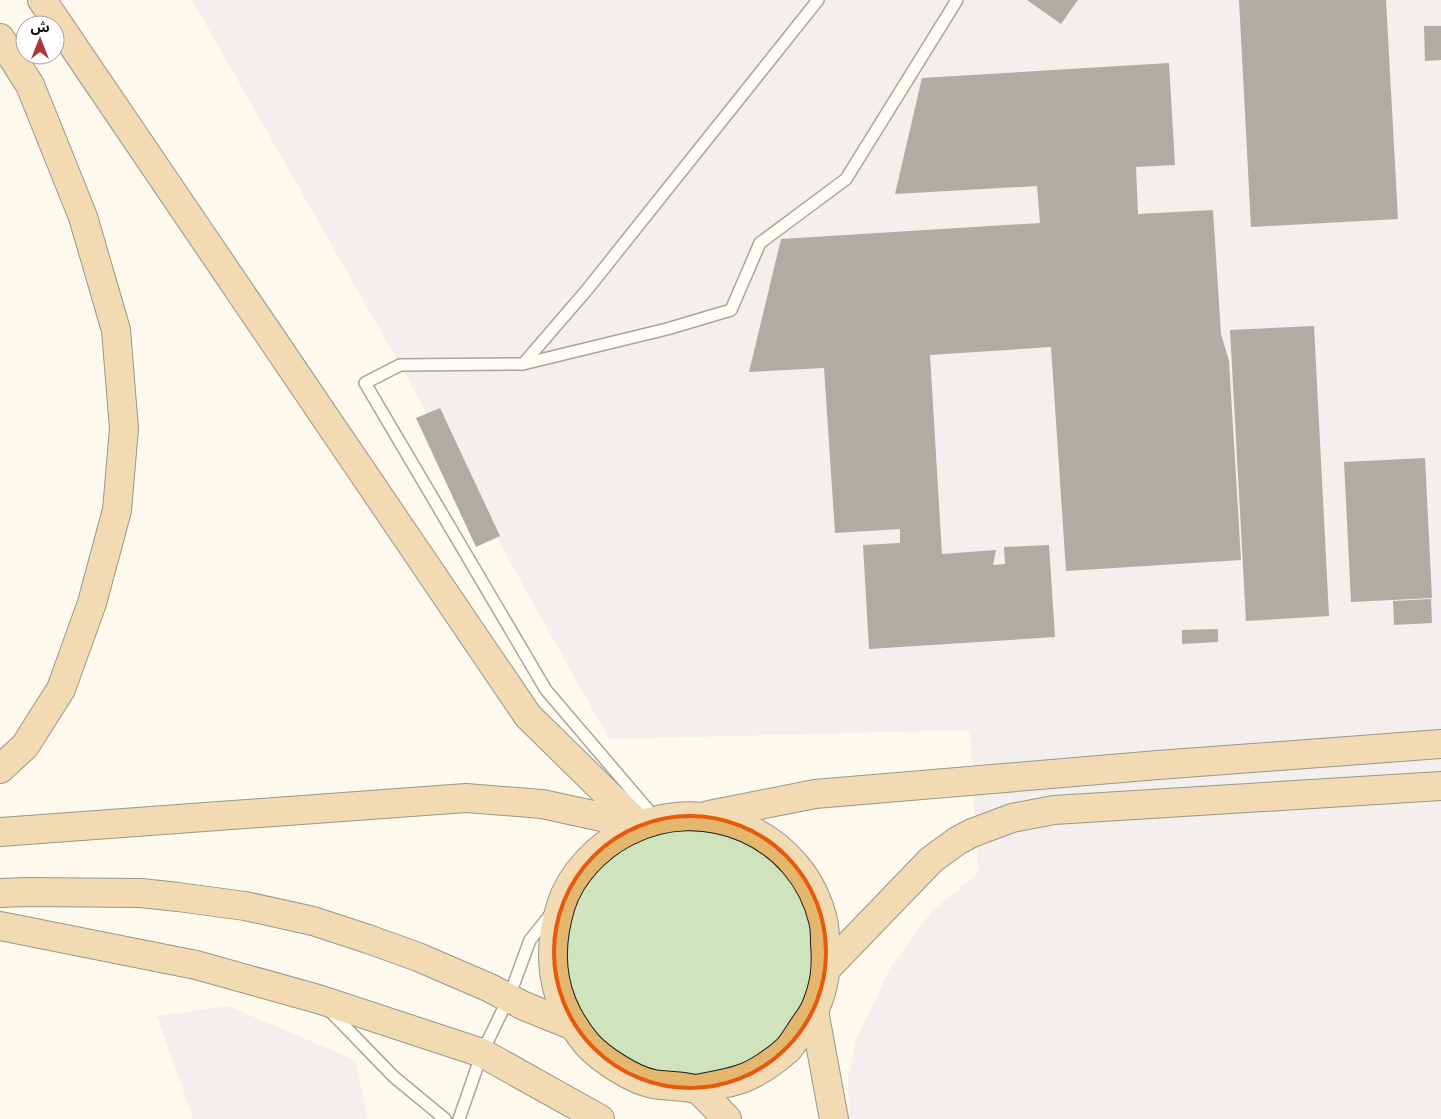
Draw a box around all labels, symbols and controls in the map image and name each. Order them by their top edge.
north arrow [15,15,65,65]
text: ش [30,16,50,36]

